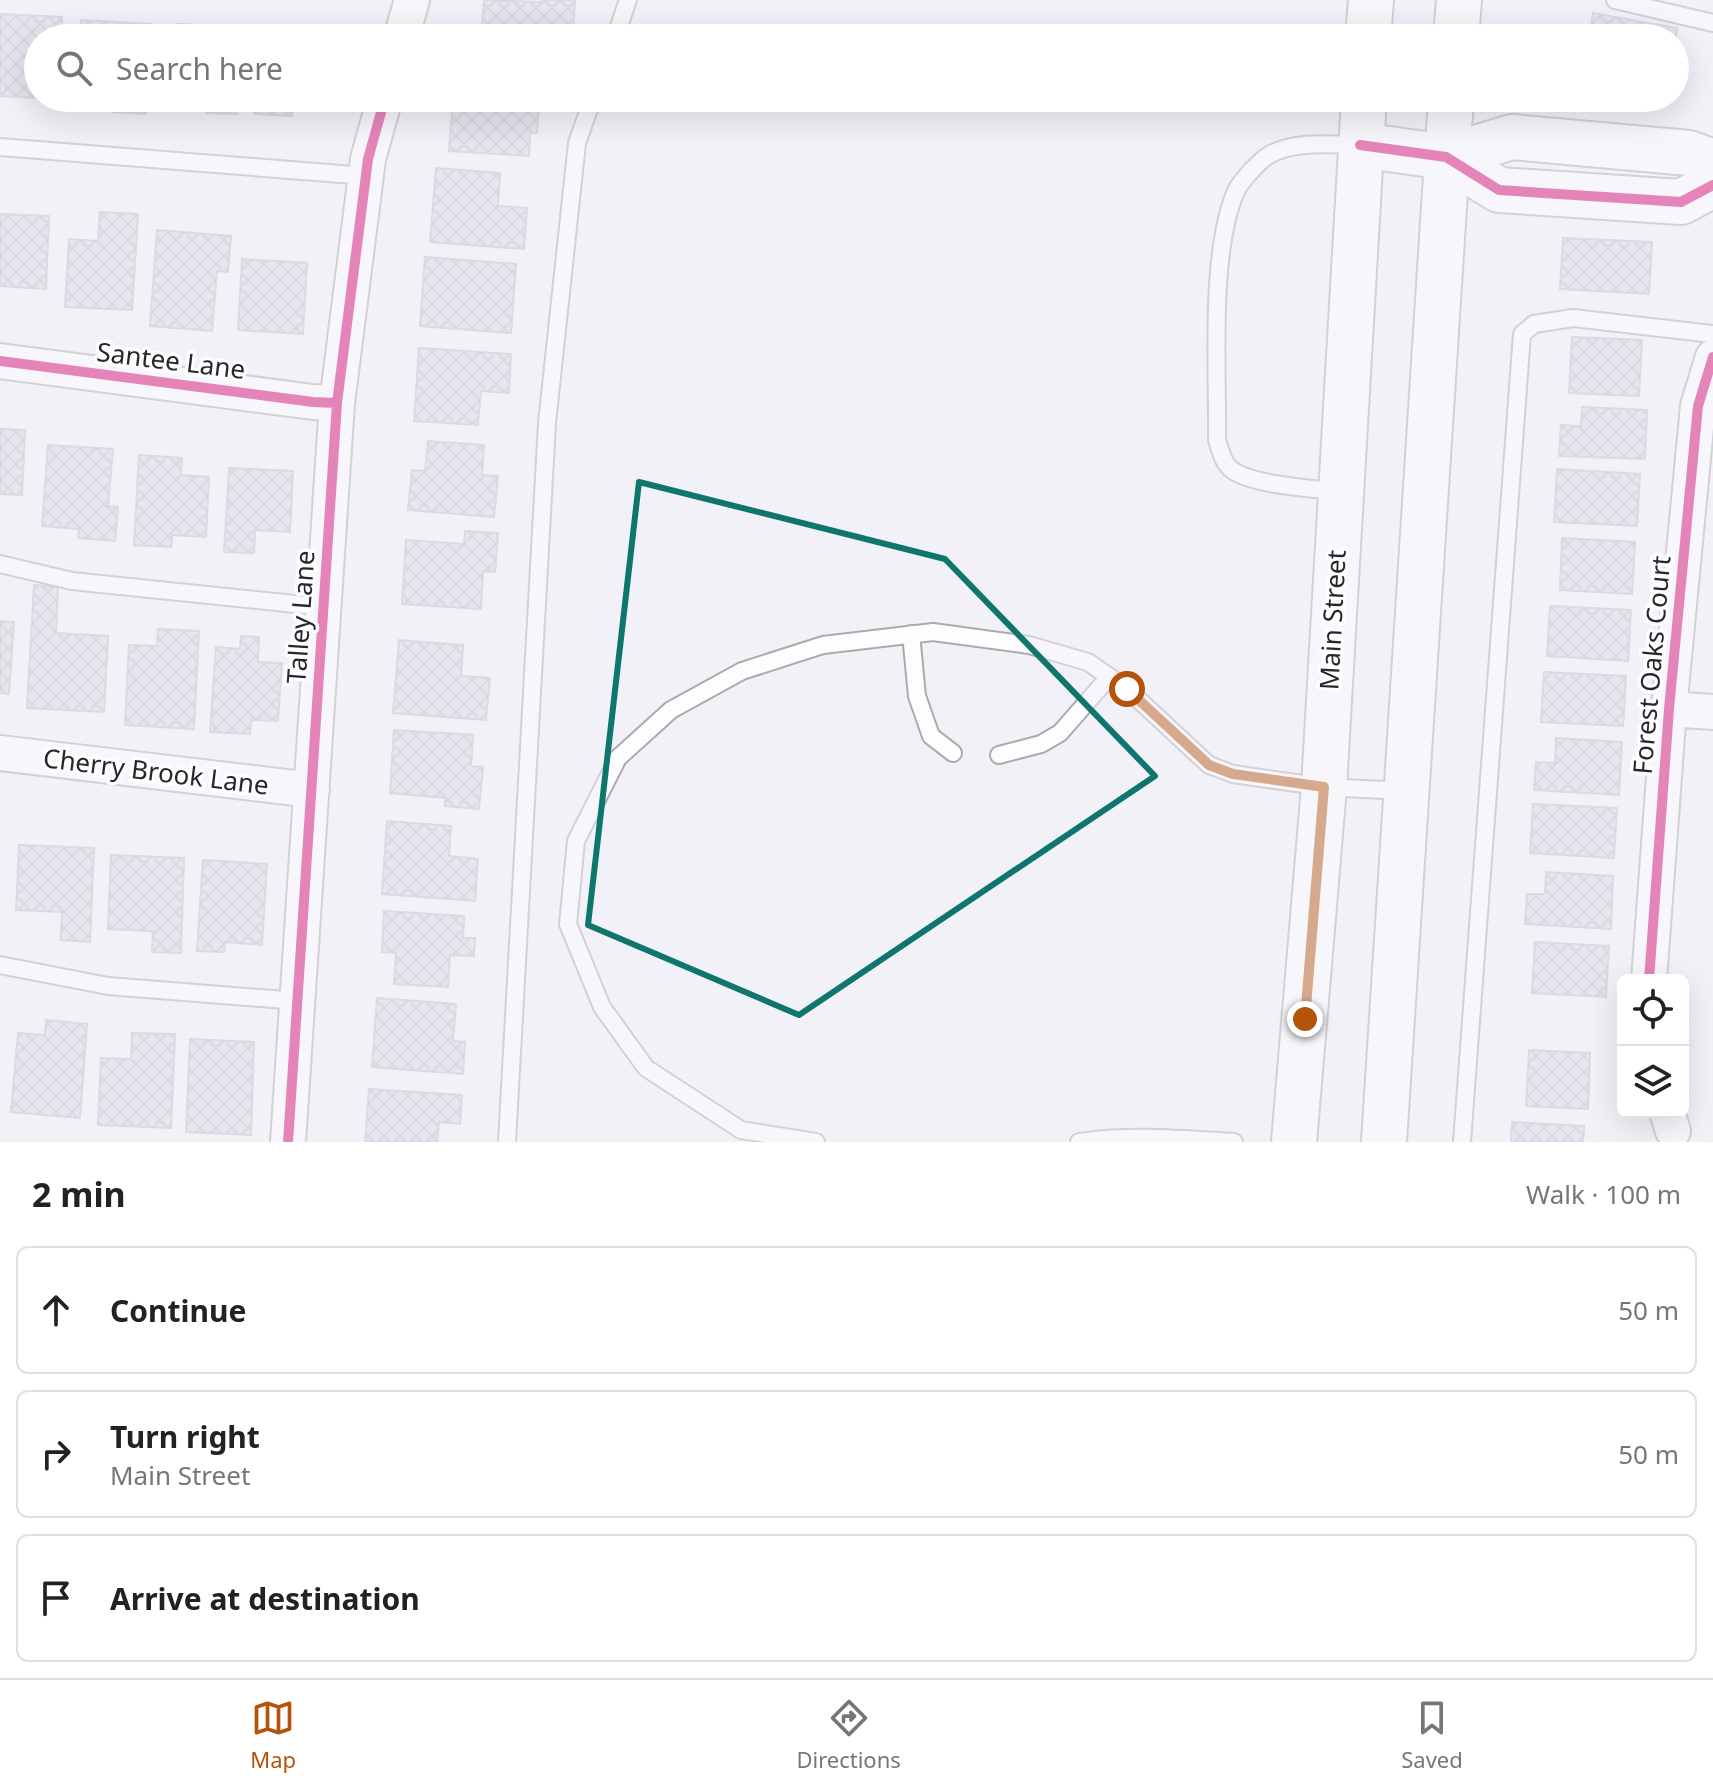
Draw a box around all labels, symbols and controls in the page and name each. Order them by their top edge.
search box [24,24,1689,112]
icon: search [52,46,96,90]
text: Search here [116,48,283,89]
street label: Santee Lane [95,333,247,387]
street label: Talley Lane [277,549,323,685]
street label: Main Street [1310,549,1354,691]
street label: Forest Oaks Court [1624,554,1678,776]
route start [1109,671,1145,707]
street label: Cherry Brook Lane [41,739,271,803]
map controls [1617,974,1689,1118]
button: locate [1617,974,1689,1046]
route end [1287,1001,1323,1037]
button: layers [1617,1046,1689,1118]
text: 2 min [32,1171,126,1217]
text: Walk · 100 m [1526,1176,1681,1212]
icon: ahead [34,1288,78,1332]
text: Continue [110,1290,246,1331]
text: 50 m [1618,1292,1679,1328]
text: Turn right [110,1416,260,1457]
icon: right [34,1432,78,1476]
text: 50 m [1618,1436,1679,1472]
text: Main Street [110,1457,250,1493]
icon: arrive [34,1576,78,1620]
text: Arrive at destination [110,1578,420,1619]
tab: Map [250,1696,296,1774]
tab: Directions [796,1696,901,1774]
tab: Saved [1401,1696,1463,1774]

